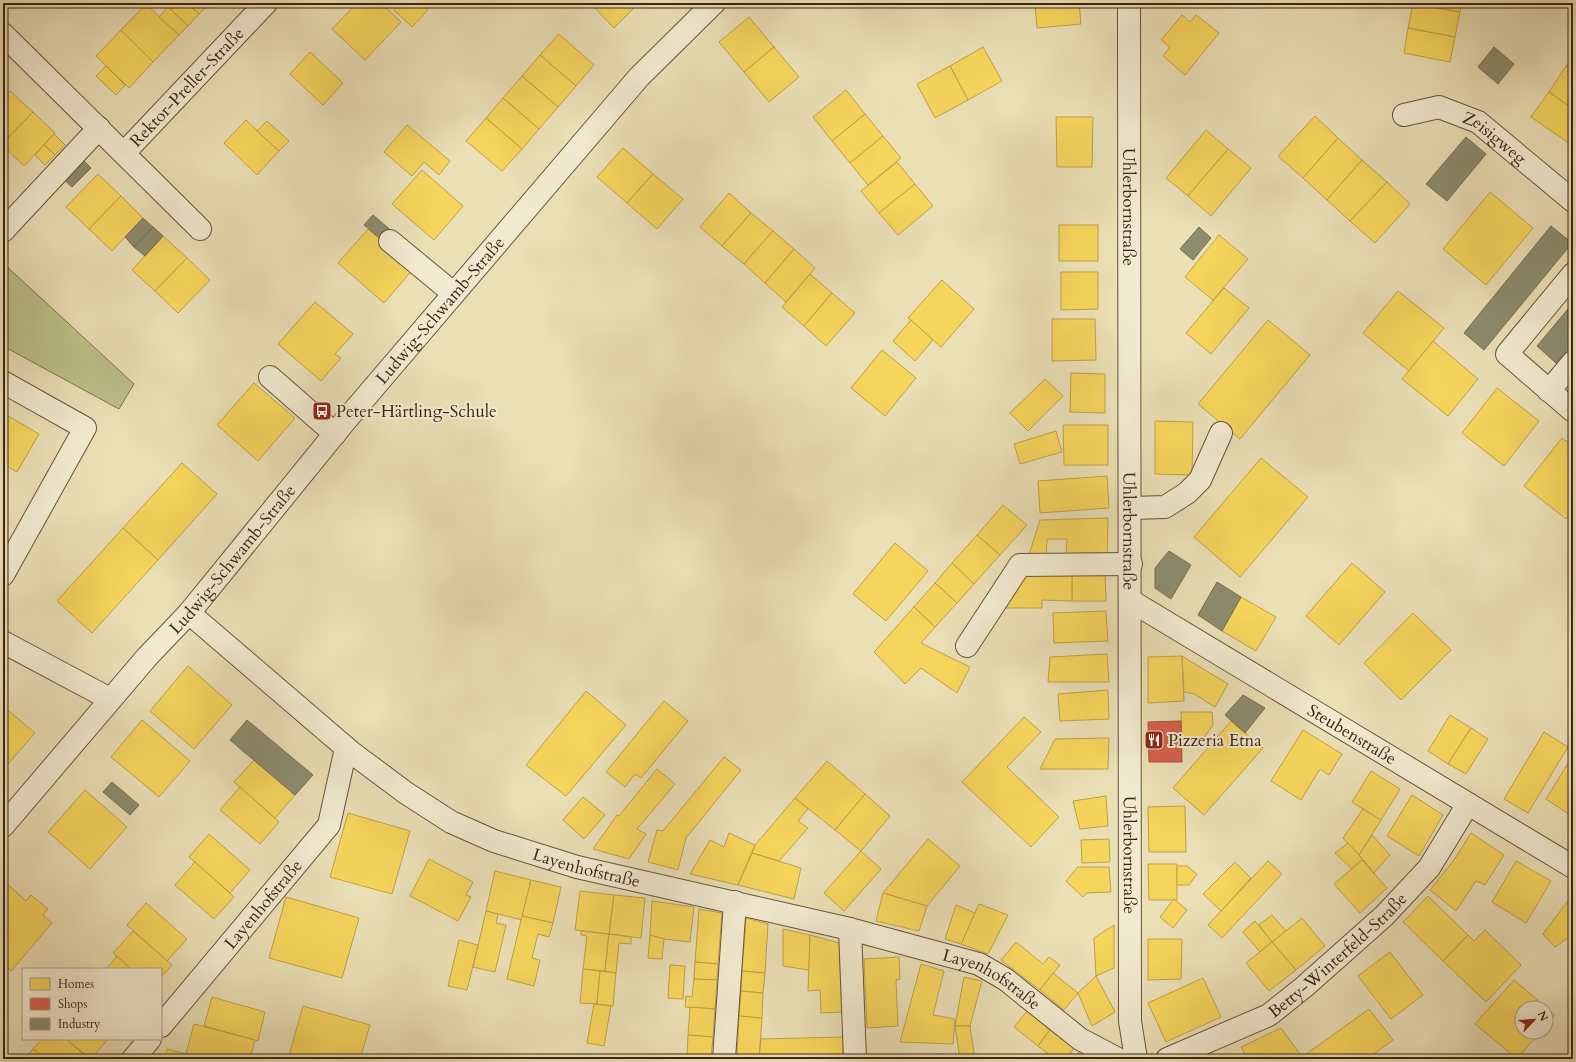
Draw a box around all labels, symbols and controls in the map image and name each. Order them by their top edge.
street label: Rektor-Preller-Straße [124,22,249,152]
street label: Zeisigweg [1459,106,1532,170]
street label: Uhlerbornstraße [1118,148,1141,266]
street label: Ludwig-Schwamb-Straße [370,232,509,389]
bus stop icon: Peter-Härtling-Schule [311,400,333,422]
place label: Peter-Härtling-Schule [336,400,497,423]
street label: Uhlerbornstraße [1118,472,1141,590]
street label: Ludwig-Schwamb-Straße [164,479,301,639]
street label: Steubenstraße [1303,698,1401,770]
restaurant icon: Pizzeria Etna [1143,729,1165,751]
place label: Pizzeria Etna [1168,729,1262,752]
street label: Uhlerbornstraße [1118,796,1141,914]
street label: Layenhofstraße [530,842,643,893]
street label: Layenhofstraße [219,854,307,954]
street label: Betty-Winterfeld-Straße [1263,887,1412,1023]
street label: Layenhofstraße [940,943,1046,1015]
legend [22,968,162,1040]
text: Homes [58,976,94,992]
text: Shops [58,996,87,1012]
north arrow [1514,1000,1554,1040]
text: N [1534,1008,1552,1024]
text: Industry [58,1016,101,1032]

